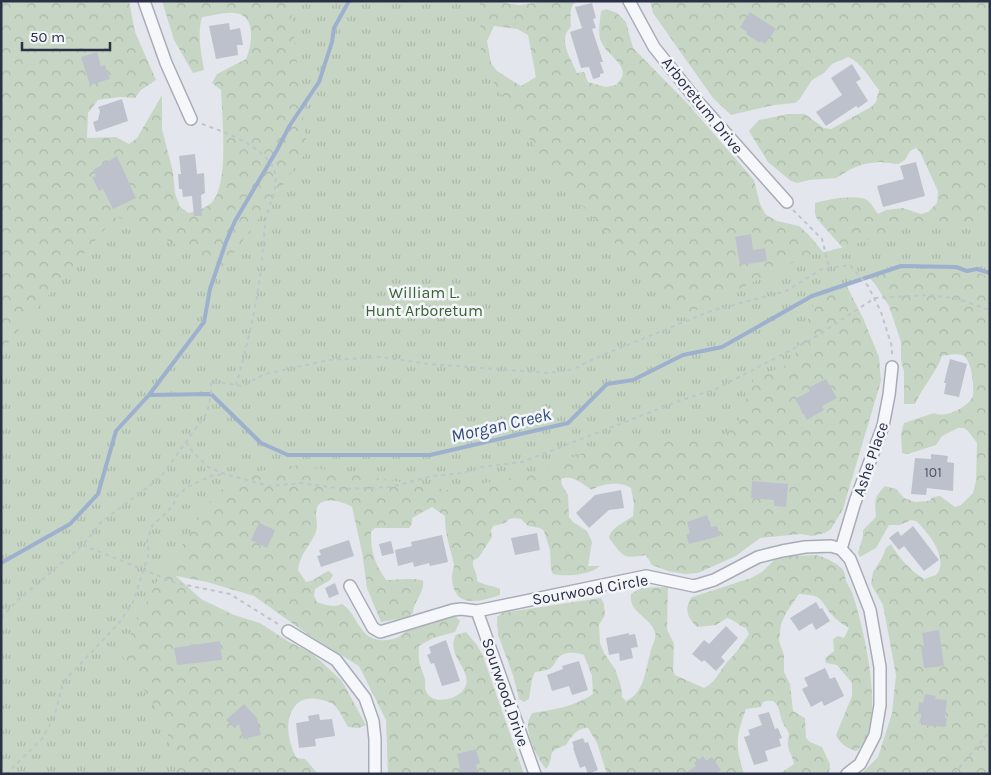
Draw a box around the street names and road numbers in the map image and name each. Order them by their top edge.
street label: Arboretum Drive [658,53,747,158]
street label: Ashe Place [849,419,892,499]
street label: Sourwood Circle [531,570,650,609]
street label: Sourwood Drive [478,635,533,749]

